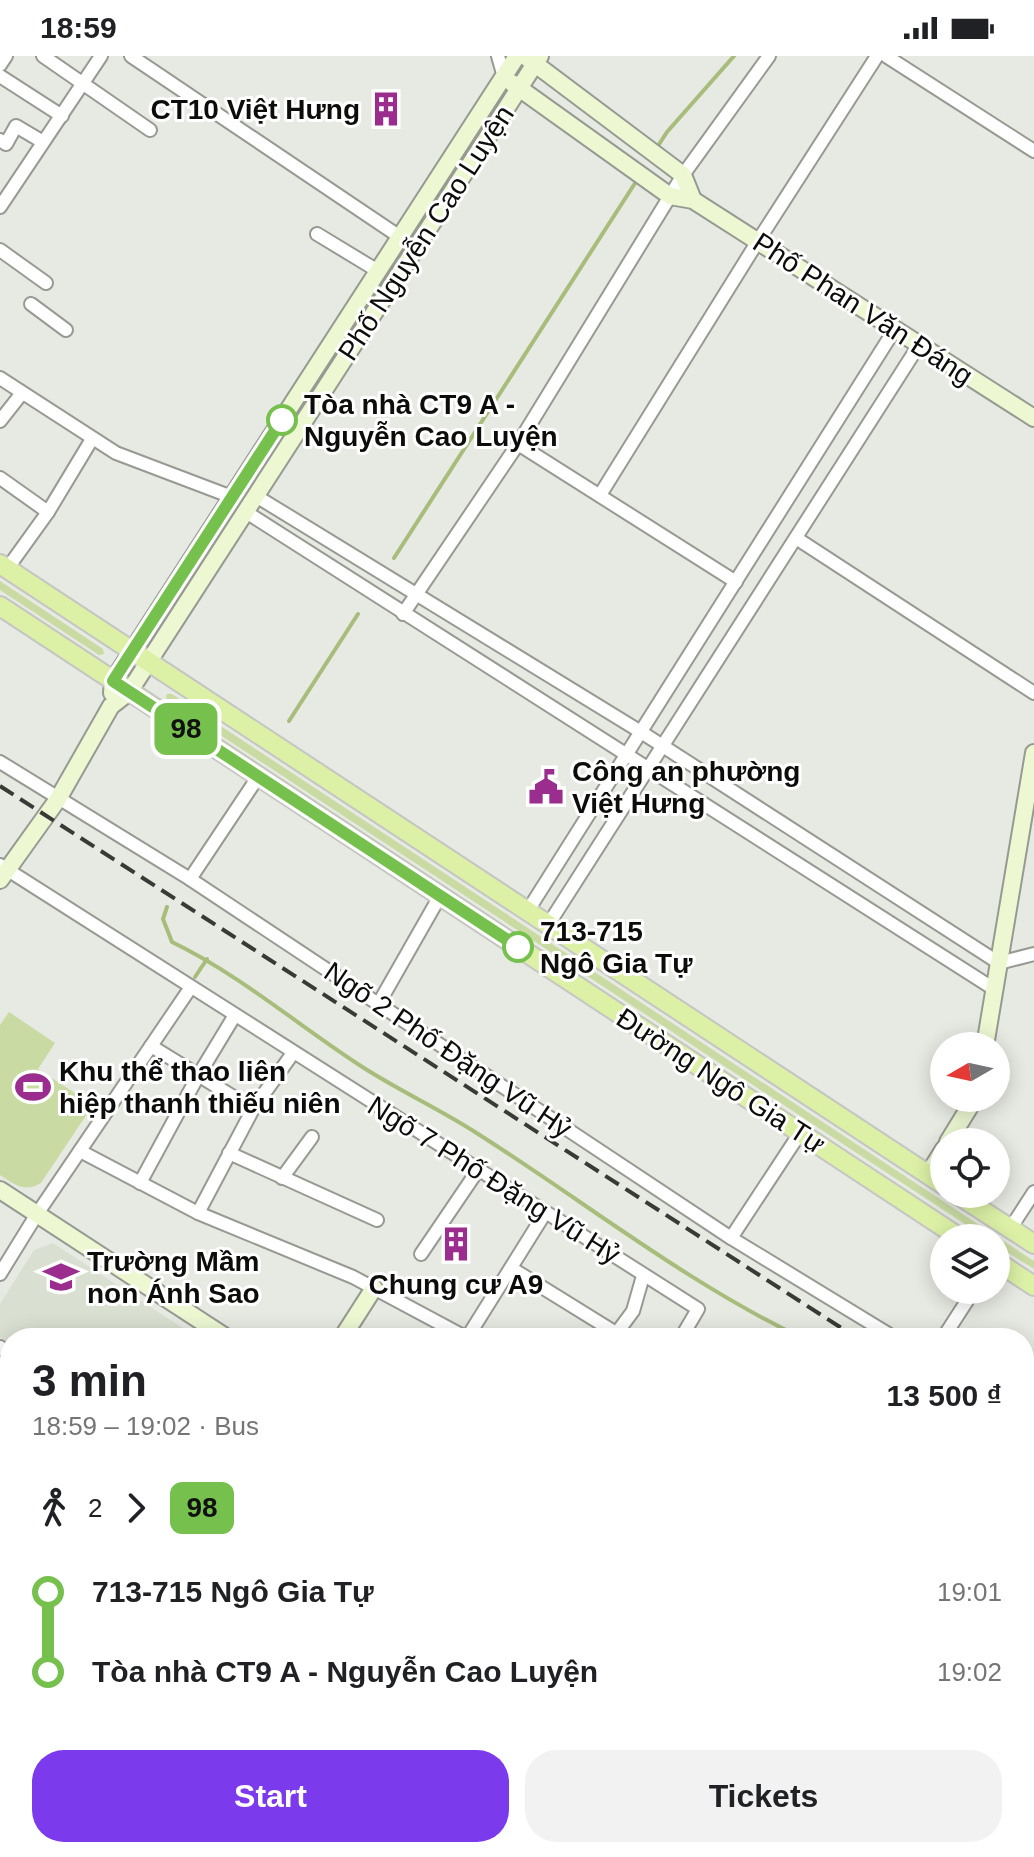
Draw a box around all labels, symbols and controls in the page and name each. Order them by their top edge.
text: 18:59 [40,11,117,44]
building icon: CT10 Việt Hưng [367,90,405,128]
place label: CT10 Việt Hưng [150,94,360,125]
street label: Phố Nguyễn Cao Luyện [332,100,520,366]
street label: Phố Phan Văn Đáng [747,226,979,392]
place label: Tòa nhà CT9 A - Nguyễn Cao Luyện [304,389,558,452]
marker: Tòa nhà CT9 A - Nguyễn Cao Luyện [267,405,297,435]
line badge: 98 [150,703,222,755]
text: 98 [170,713,202,744]
place label: Công an phường Việt Hưng [572,756,800,819]
public building icon: Công an phường Việt Hưng [527,768,565,806]
place label: 713-715 Ngô Gia Tự [540,916,693,979]
marker: 713-715 Ngô Gia Tự [503,932,533,962]
street label: Ngõ 2 Phố Đặng Vũ Hỷ [319,956,577,1144]
street label: Đường Ngô Gia Tự [611,1002,831,1160]
north arrow [930,1032,1010,1112]
map controls [930,1032,1010,1304]
place label: Khu thể thao liên hiệp thanh thiếu niên [59,1056,341,1119]
sports icon: Khu thể thao liên hiệp thanh thiếu niên [14,1068,52,1106]
street label: Ngõ 7 Phố Đặng Vũ Hỷ [362,1090,626,1270]
button: locate [930,1128,1010,1208]
button: layers [930,1224,1010,1304]
building icon: Chung cư A9 [437,1225,475,1263]
place label: Trường Mầm non Ánh Sao [87,1246,260,1309]
school or university icon: Trường Mầm non Ánh Sao [42,1258,80,1296]
place label: Chung cư A9 [369,1269,543,1300]
text: 3 min [32,1356,147,1405]
text: 13 500 ₫ [887,1379,1002,1412]
text: 18:59 – 19:02 · Bus [32,1411,259,1441]
icon: walk [32,1486,76,1530]
icon: forward [114,1486,158,1530]
text: 98 [186,1492,218,1523]
text: 2 [88,1493,102,1523]
text: 713-715 Ngô Gia Tự [92,1575,374,1608]
text: 19:01 [937,1577,1002,1607]
text: Tòa nhà CT9 A - Nguyễn Cao Luyện [92,1655,598,1688]
text: 19:02 [937,1657,1002,1687]
button: Start [32,1750,509,1842]
button: Tickets [525,1750,1002,1842]

